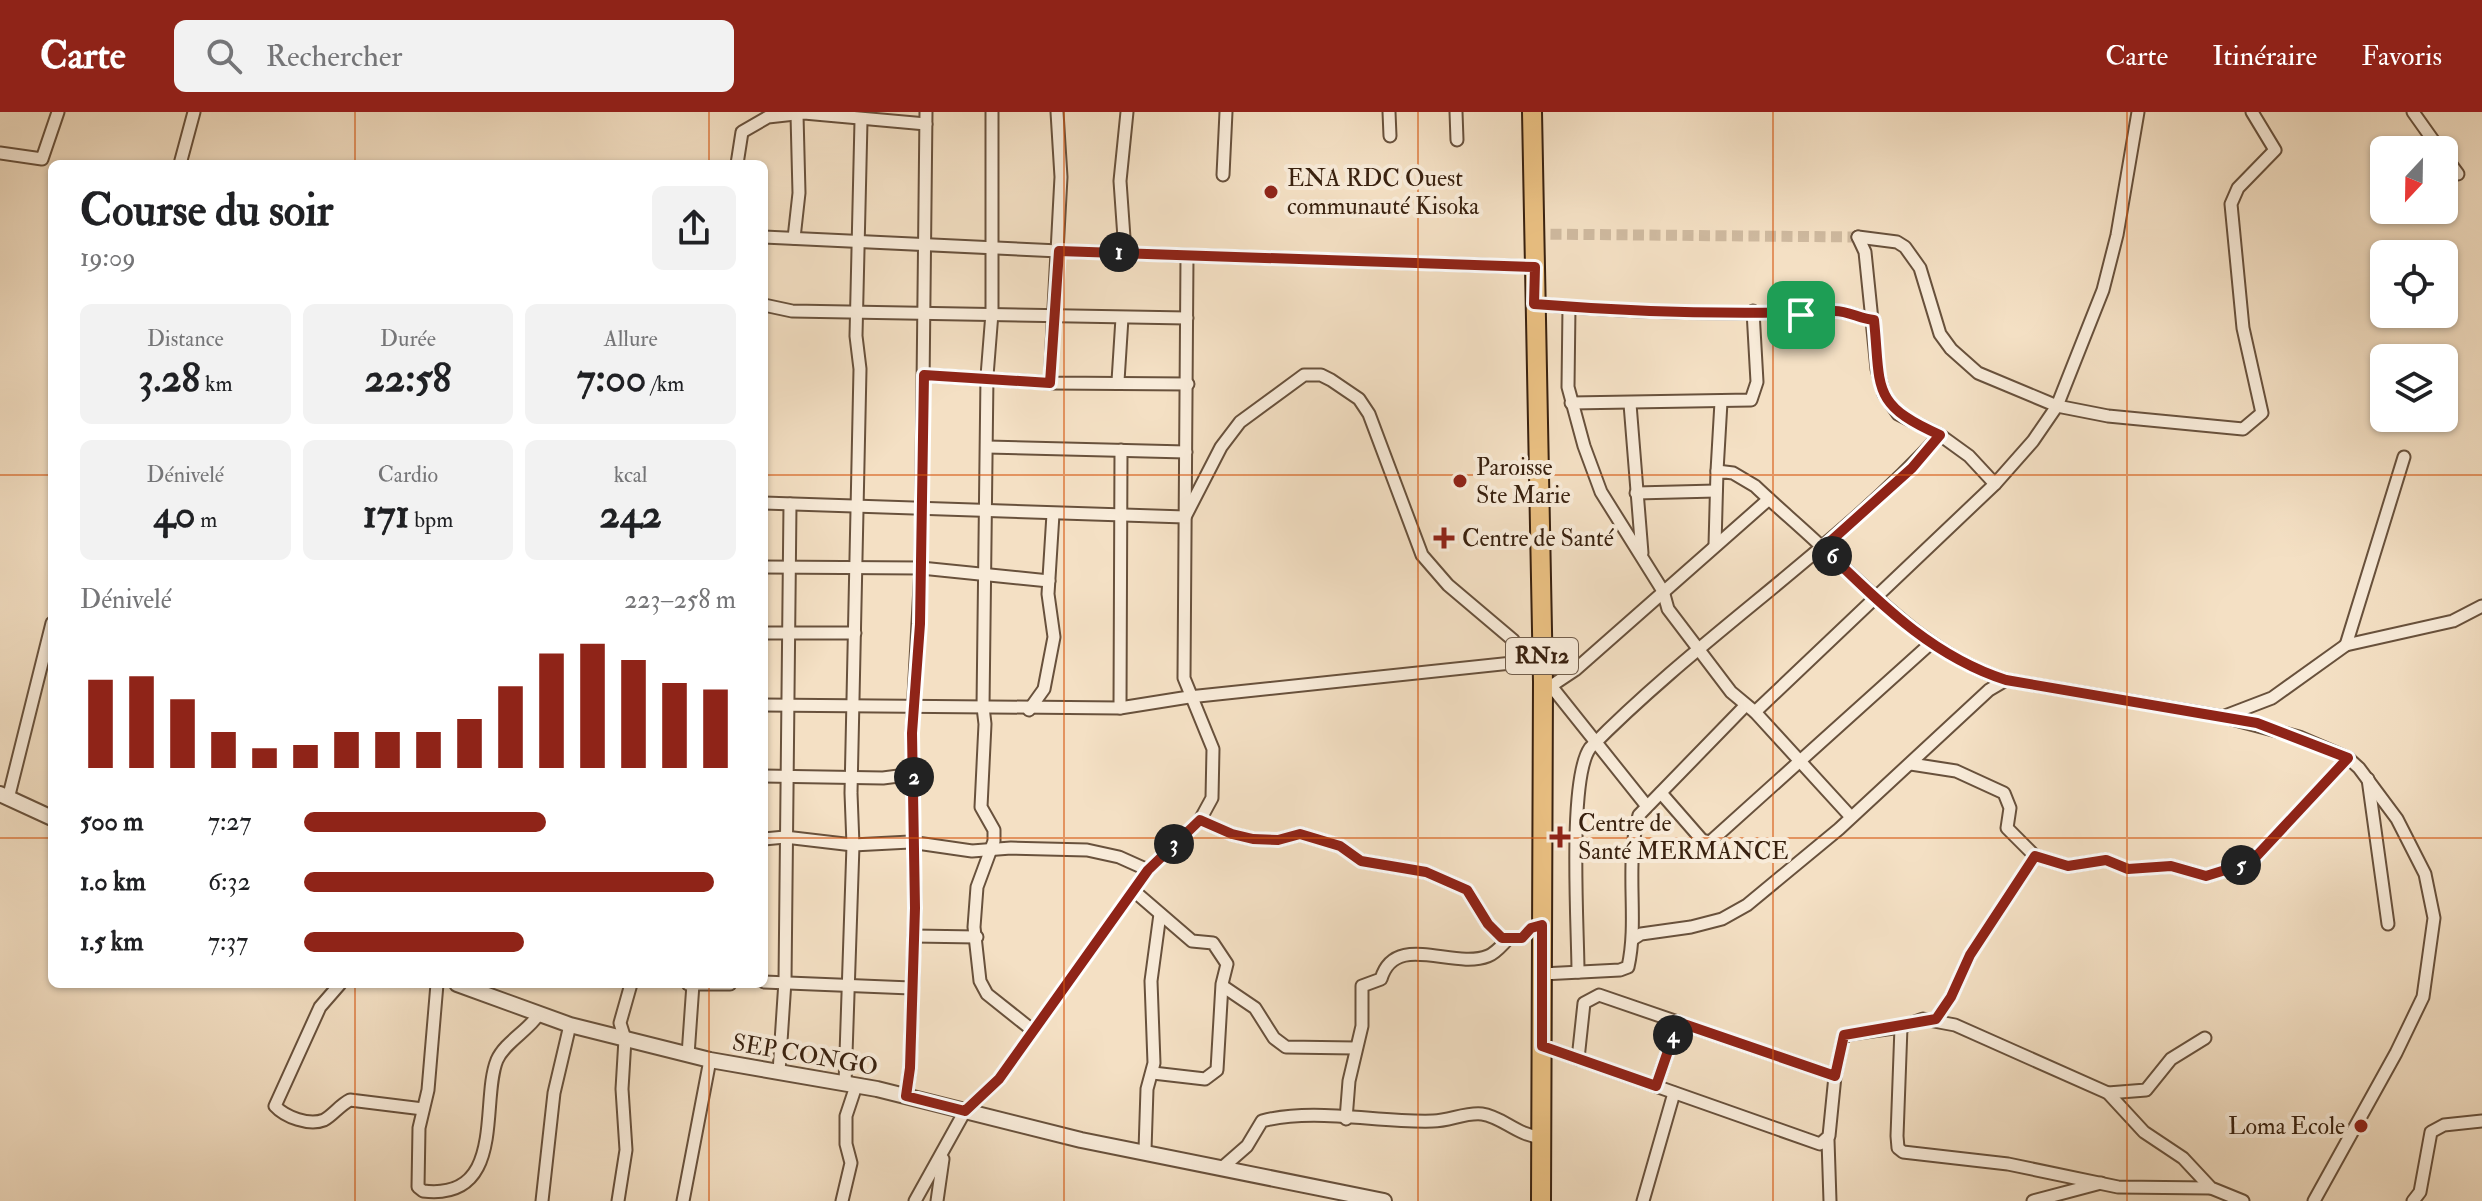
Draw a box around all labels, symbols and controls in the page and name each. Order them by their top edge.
search box [174,20,734,92]
text: Carte [40,32,126,80]
icon: search [202,34,246,78]
text: Rechercher [266,38,402,75]
text: Carte [2105,39,2168,74]
text: Itinéraire [2212,39,2317,74]
text: Favoris [2361,39,2442,74]
north arrow [2370,136,2458,224]
map controls [2370,136,2458,432]
place label: ENA RDC Ouest communauté Kisoka [1287,163,1480,222]
marker: ENA RDC Ouest communauté Kisoka [1262,183,1280,201]
text: Course du soir [80,184,333,239]
button: share [652,186,736,270]
pin: 1 [1099,232,1139,272]
text: 1 [1115,238,1123,266]
button: locate [2370,240,2458,328]
text: 19:09 [80,242,136,274]
pin [1767,281,1835,349]
icon: arrive [1779,293,1823,337]
text: Distance [147,325,224,353]
text: Durée [380,325,436,353]
text: Allure [604,325,658,353]
button: layers [2370,344,2458,432]
text: 3.28 [138,353,200,404]
text: 22:58 [365,353,451,404]
text: 7:00 [577,353,646,404]
text: km [200,370,233,398]
text: /km [646,370,684,398]
place label: Paroisse Ste Marie [1476,452,1570,511]
text: Dénivelé [147,461,224,489]
text: Cardio [378,461,438,489]
text: kcal [614,461,648,489]
marker: Paroisse Ste Marie [1451,472,1469,490]
text: 40 [153,489,196,540]
text: 171 [363,489,410,540]
text: 242 [600,489,662,540]
text: m [196,506,217,534]
text: bpm [410,506,453,534]
place label: Centre de Santé [1462,523,1615,554]
marker: Centre de Santé [1433,527,1455,549]
pin: 6 [1812,536,1852,576]
text: 6 [1826,542,1838,570]
text: Dénivelé [80,584,172,616]
text: 223–258 m [624,584,736,616]
road number: RN12 [1506,638,1578,674]
pin: 2 [894,757,934,797]
text: 2 [908,763,920,791]
text: 500 m [80,806,144,838]
text: 7:27 [208,806,251,838]
place label: Centre de Santé MERMANCE [1578,808,1789,867]
pin: 3 [1154,824,1194,864]
marker: Centre de Santé MERMANCE [1549,826,1571,848]
text: 3 [1170,830,1178,858]
pin: 5 [2221,845,2261,885]
text: 5 [2236,851,2246,879]
text: 1.0 km [80,866,146,898]
text: 6:32 [208,866,251,898]
text: 1.5 km [80,926,143,958]
text: 7:37 [208,926,248,958]
pin: 4 [1653,1015,1693,1055]
text: 4 [1667,1021,1679,1049]
street label: SEP CONGO [730,1027,880,1083]
place label: Loma Ecole [2228,1111,2345,1142]
marker: Loma Ecole [2352,1117,2370,1135]

